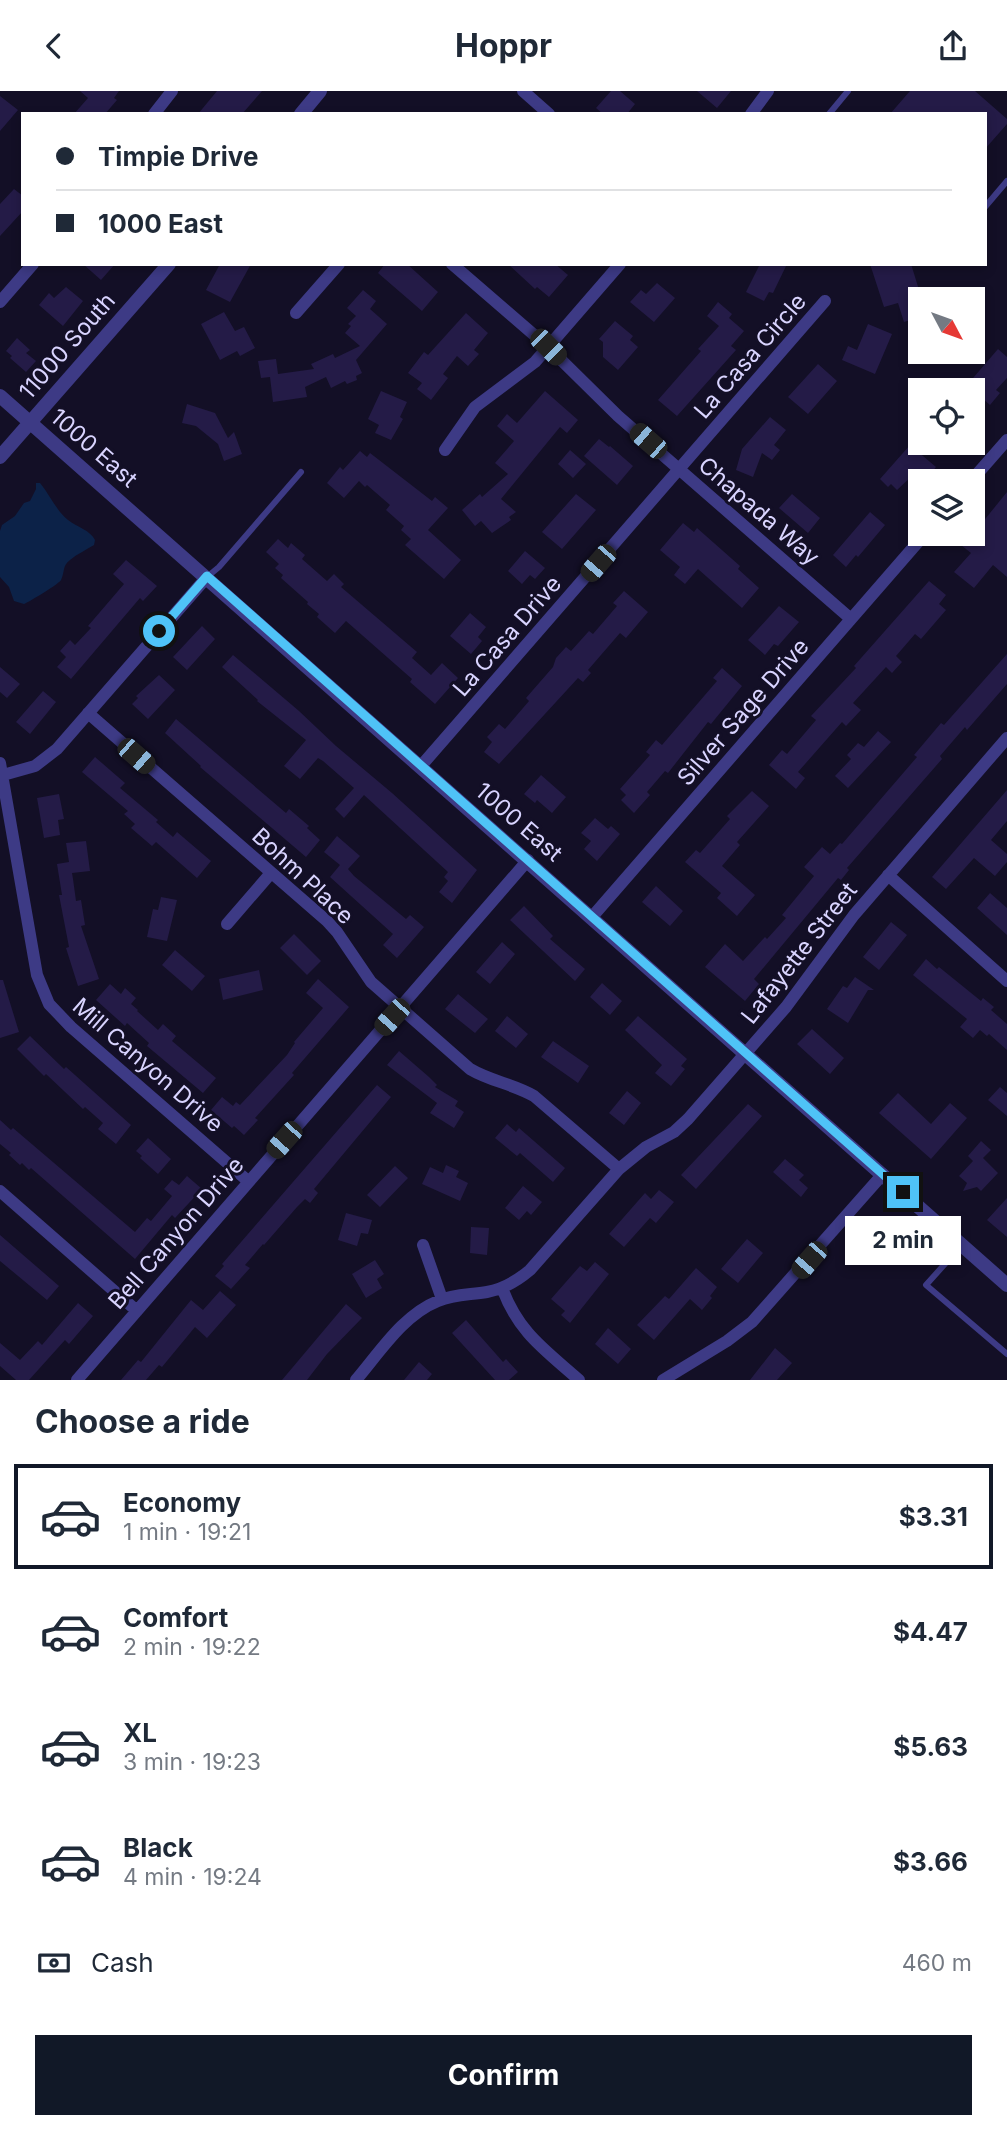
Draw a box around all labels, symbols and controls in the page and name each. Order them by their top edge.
text: Hoppr [455,26,552,65]
icon: back [35,27,73,65]
icon: share [934,27,972,65]
text: Timpie Drive [98,141,258,172]
text: 1000 East [98,208,223,239]
street label: 11000 South [13,287,121,405]
north arrow [908,287,985,364]
map controls [908,287,985,546]
street label: La Casa Circle [688,288,812,424]
car [526,325,571,369]
button: locate [908,378,985,455]
street label: 1000 East [45,403,143,494]
car [626,419,671,463]
street label: Chapada Way [693,451,825,571]
button: layers [908,469,985,546]
car [577,540,620,586]
street label: La Casa Drive [447,570,567,702]
route start [143,615,175,647]
street label: Silver Sage Drive [671,633,815,791]
car [114,734,159,778]
street label: 1000 East [470,777,568,868]
street label: Bohm Place [246,822,360,930]
street label: Lafayette Street [735,876,863,1029]
street label: Mill Canyon Drive [67,992,229,1138]
car [371,994,414,1040]
car [263,1117,306,1163]
street label: Bell Canyon Drive [102,1151,250,1315]
route end [887,1176,919,1208]
callout: 2 min [845,1217,961,1265]
text: 2 min [872,1226,934,1254]
car [788,1237,831,1283]
text: Choose a ride [35,1402,250,1441]
icon: car [39,1485,102,1548]
text: Economy [123,1487,241,1518]
text: $3.31 [899,1501,968,1532]
text: 1 min · 19:21 [123,1518,251,1546]
icon: car [39,1600,102,1663]
text: Comfort [123,1602,228,1633]
text: $4.47 [893,1616,968,1647]
text: 2 min · 19:22 [123,1633,261,1661]
icon: car [39,1715,102,1778]
text: XL [123,1717,157,1748]
text: $5.63 [893,1731,968,1762]
text: 3 min · 19:23 [123,1748,261,1776]
icon: car [39,1830,102,1893]
text: Black [123,1832,193,1863]
text: $3.66 [893,1846,968,1877]
text: 4 min · 19:24 [123,1863,262,1891]
icon: cash [35,1944,73,1982]
text: Cash [91,1947,154,1978]
text: 460 m [902,1949,972,1977]
button: Confirm [35,2035,972,2115]

